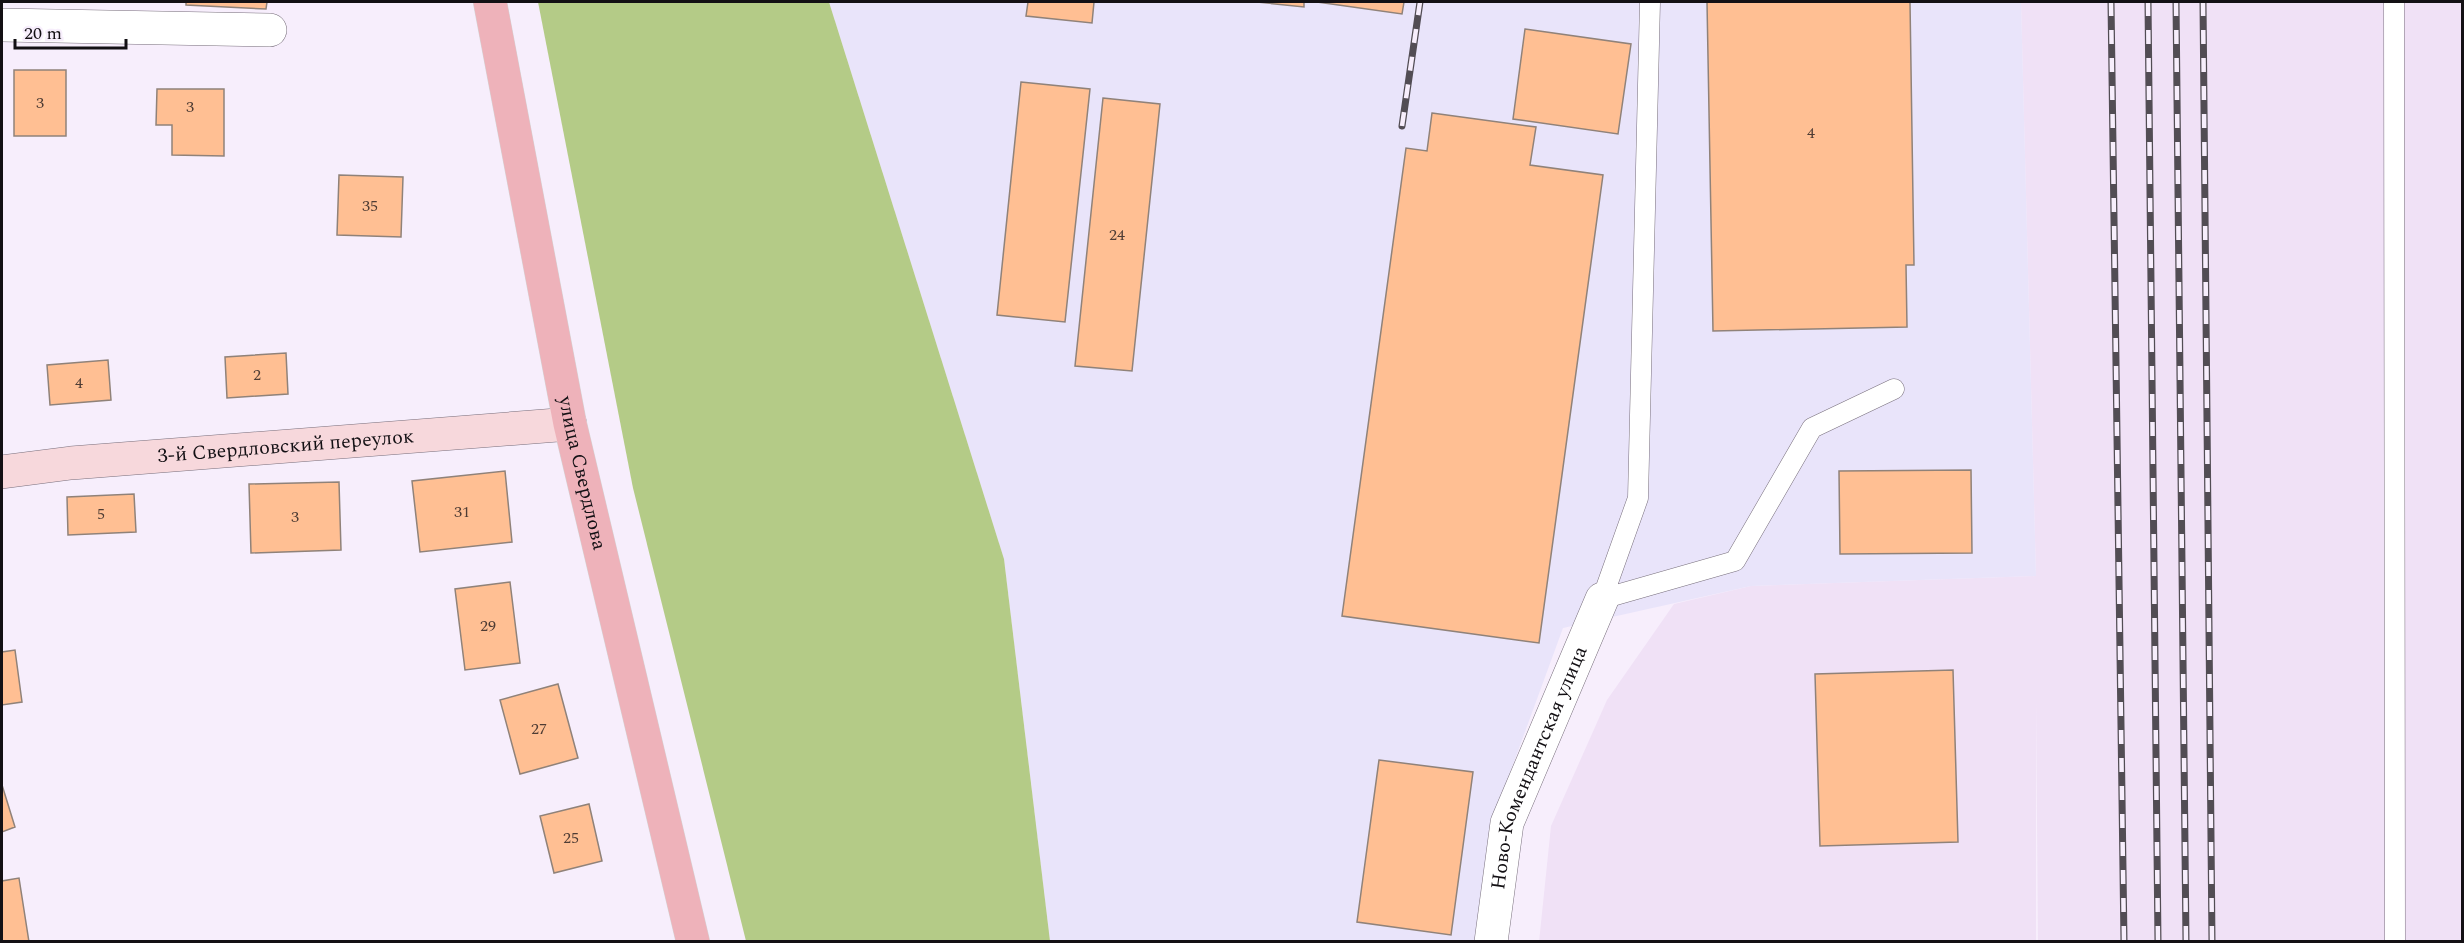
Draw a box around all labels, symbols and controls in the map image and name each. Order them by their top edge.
scale bar [15,12,126,50]
text: 20 m [24,20,62,47]
house number: 3 [36,91,44,115]
house number: 3 [186,95,194,119]
house number: 4 [1807,121,1815,145]
house number: 35 [362,194,378,218]
house number: 24 [1109,223,1125,247]
house number: 2 [253,363,261,387]
house number: 4 [75,371,83,395]
street label: улица Свердлова [550,393,614,553]
street label: 3-й Свердловский переулок [156,421,415,471]
house number: 31 [454,500,470,524]
house number: 5 [97,502,105,526]
house number: 3 [291,505,299,529]
house number: 29 [480,614,496,638]
street label: Ново-Комендантская улица [1483,641,1595,892]
house number: 27 [531,717,547,741]
house number: 25 [563,826,579,850]

